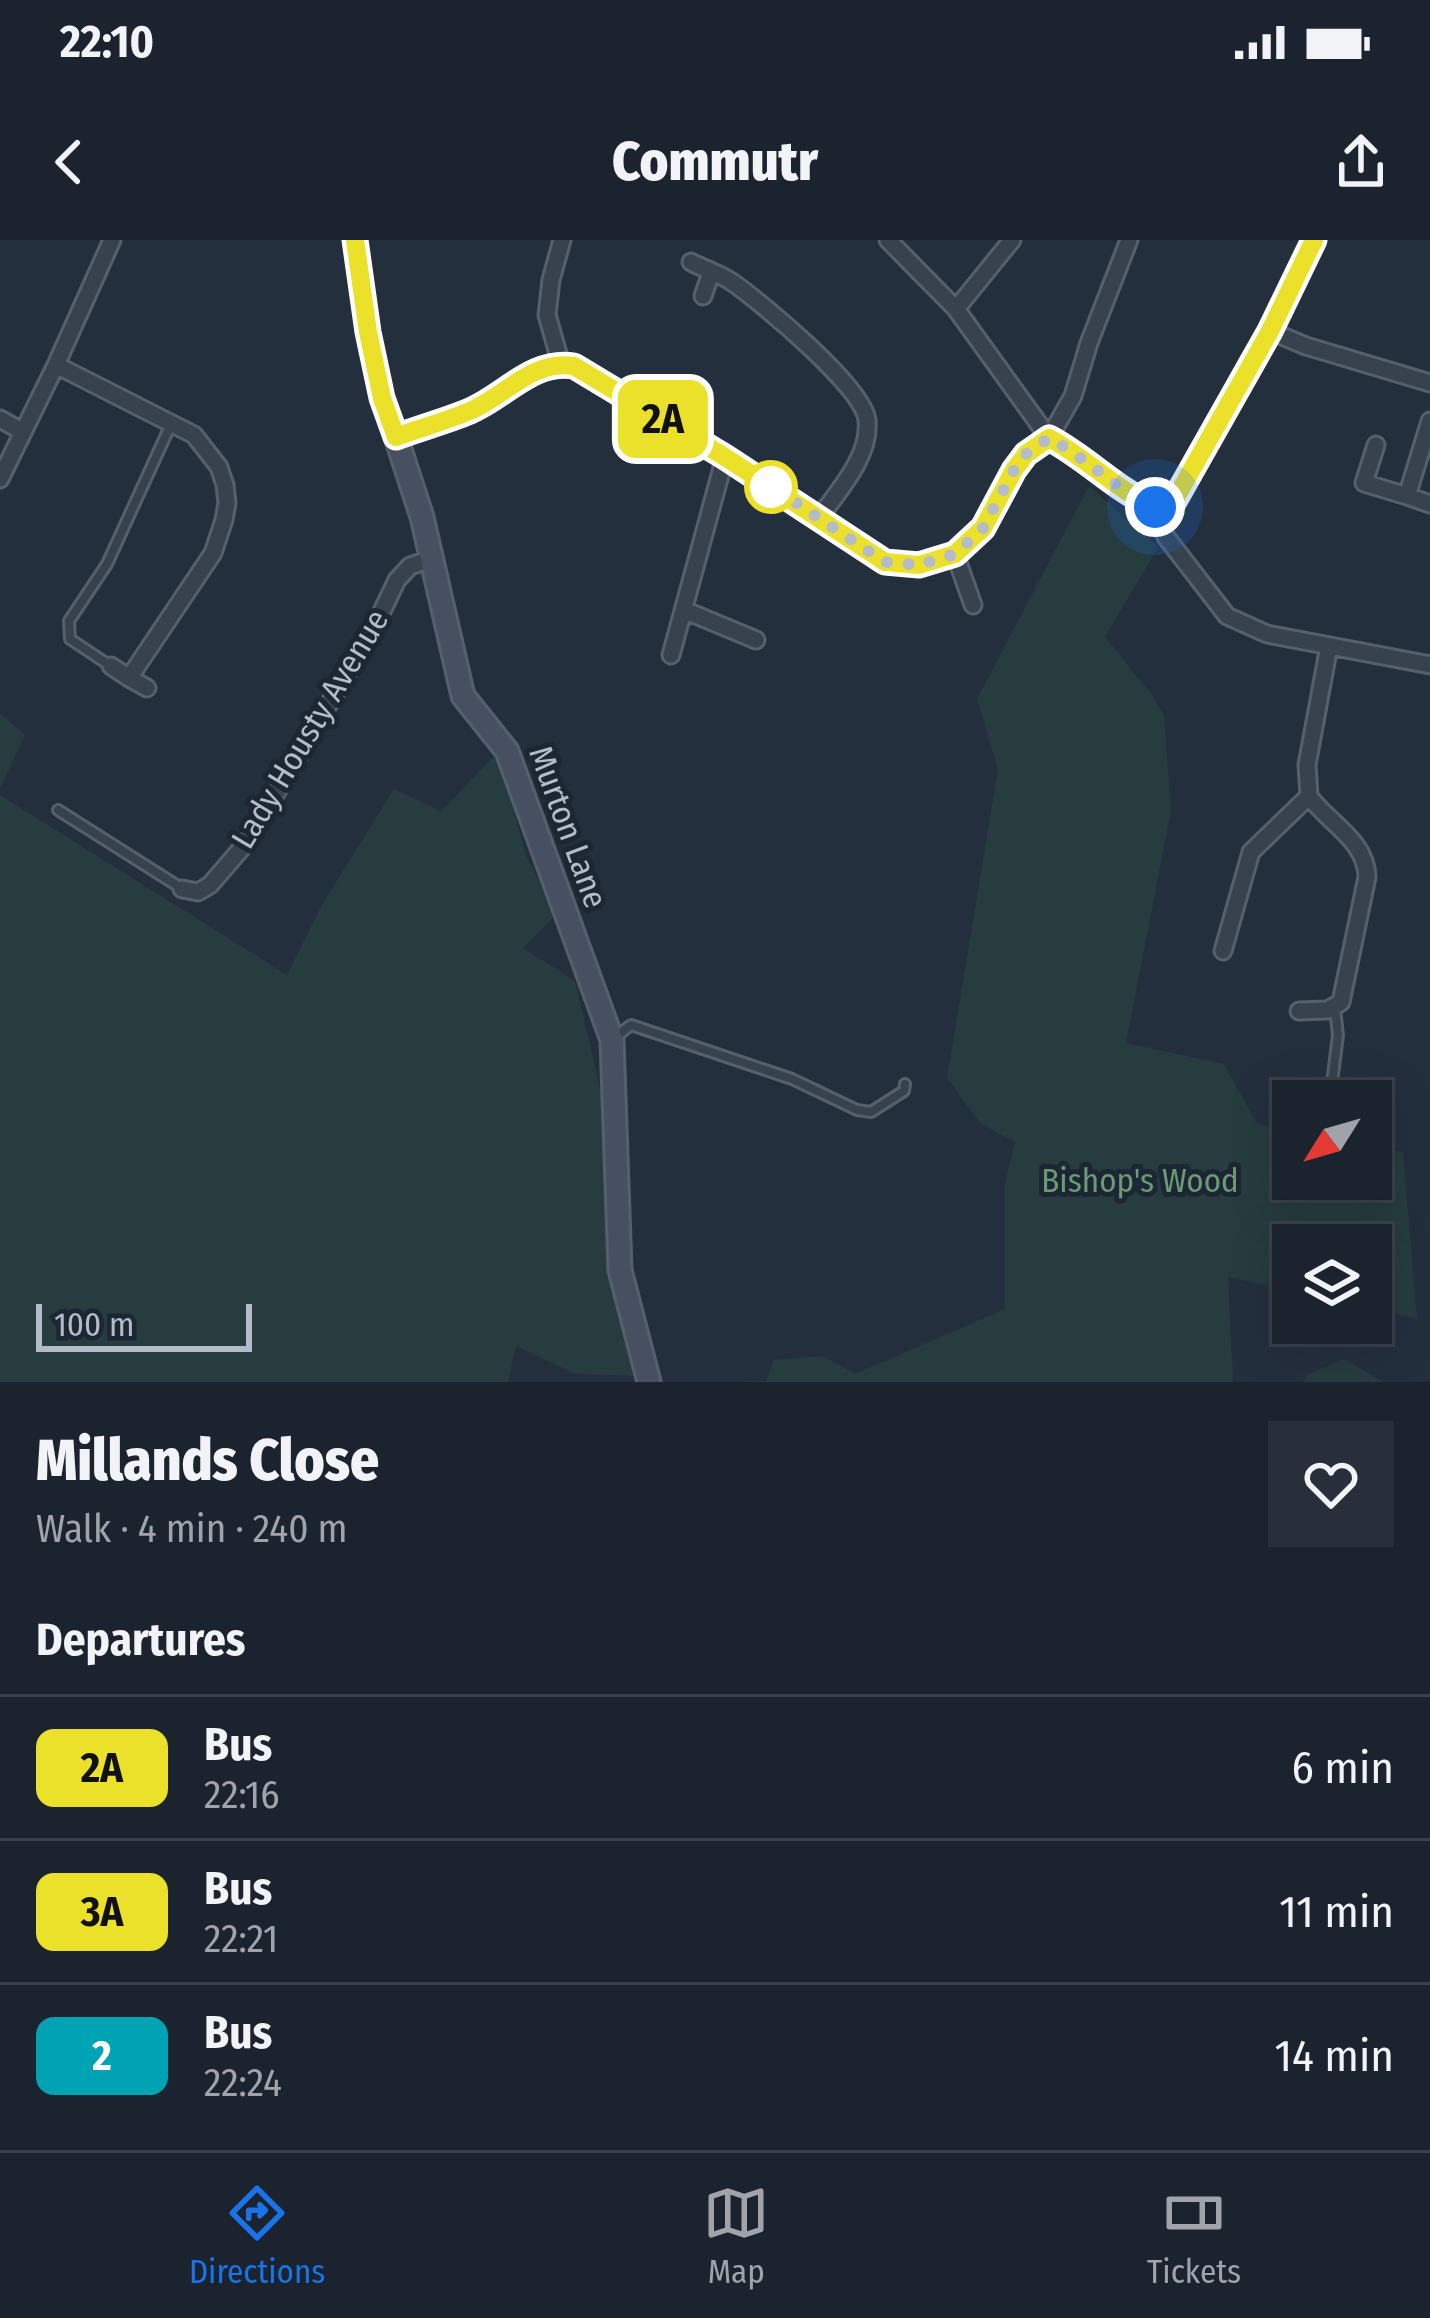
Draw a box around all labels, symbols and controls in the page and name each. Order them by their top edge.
text: 22:10 [60,15,154,69]
icon: back [36,129,102,195]
icon: share [1328,129,1394,195]
text: Commutr [612,130,818,194]
line badge: 2A [609,380,717,458]
text: 2A [642,394,684,444]
unlabelled marker [746,462,796,512]
your location [1125,477,1185,537]
street label: Lady Housty Avenue [223,602,397,856]
street label: Murton Lane [520,741,616,913]
north arrow [1272,1080,1392,1200]
map controls [1272,1080,1392,1344]
park label: Bishop's Wood [1041,1161,1239,1201]
button: layers [1272,1224,1392,1344]
scale bar [36,1298,252,1351]
text: 100 m [54,1305,134,1345]
button: heart [1268,1421,1394,1547]
text: Millands Close [36,1427,379,1495]
text: Walk · 4 min · 240 m [36,1506,348,1552]
text: Departures [36,1613,245,1667]
text: Bus [204,1718,272,1772]
text: 6 min [1291,1741,1394,1795]
text: 2A [81,1743,123,1793]
text: 22:16 [204,1772,280,1818]
text: Bus [204,1862,272,1916]
text: 11 min [1279,1885,1394,1939]
text: 3A [81,1887,123,1937]
text: 22:21 [204,1916,278,1962]
text: Bus [204,2006,272,2060]
text: 14 min [1274,2029,1394,2083]
text: 2 [92,2031,112,2081]
text: 22:24 [204,2060,282,2106]
tab: Directions [189,2180,325,2292]
tab: Map [703,2180,769,2292]
tab: Tickets [1147,2180,1241,2292]

